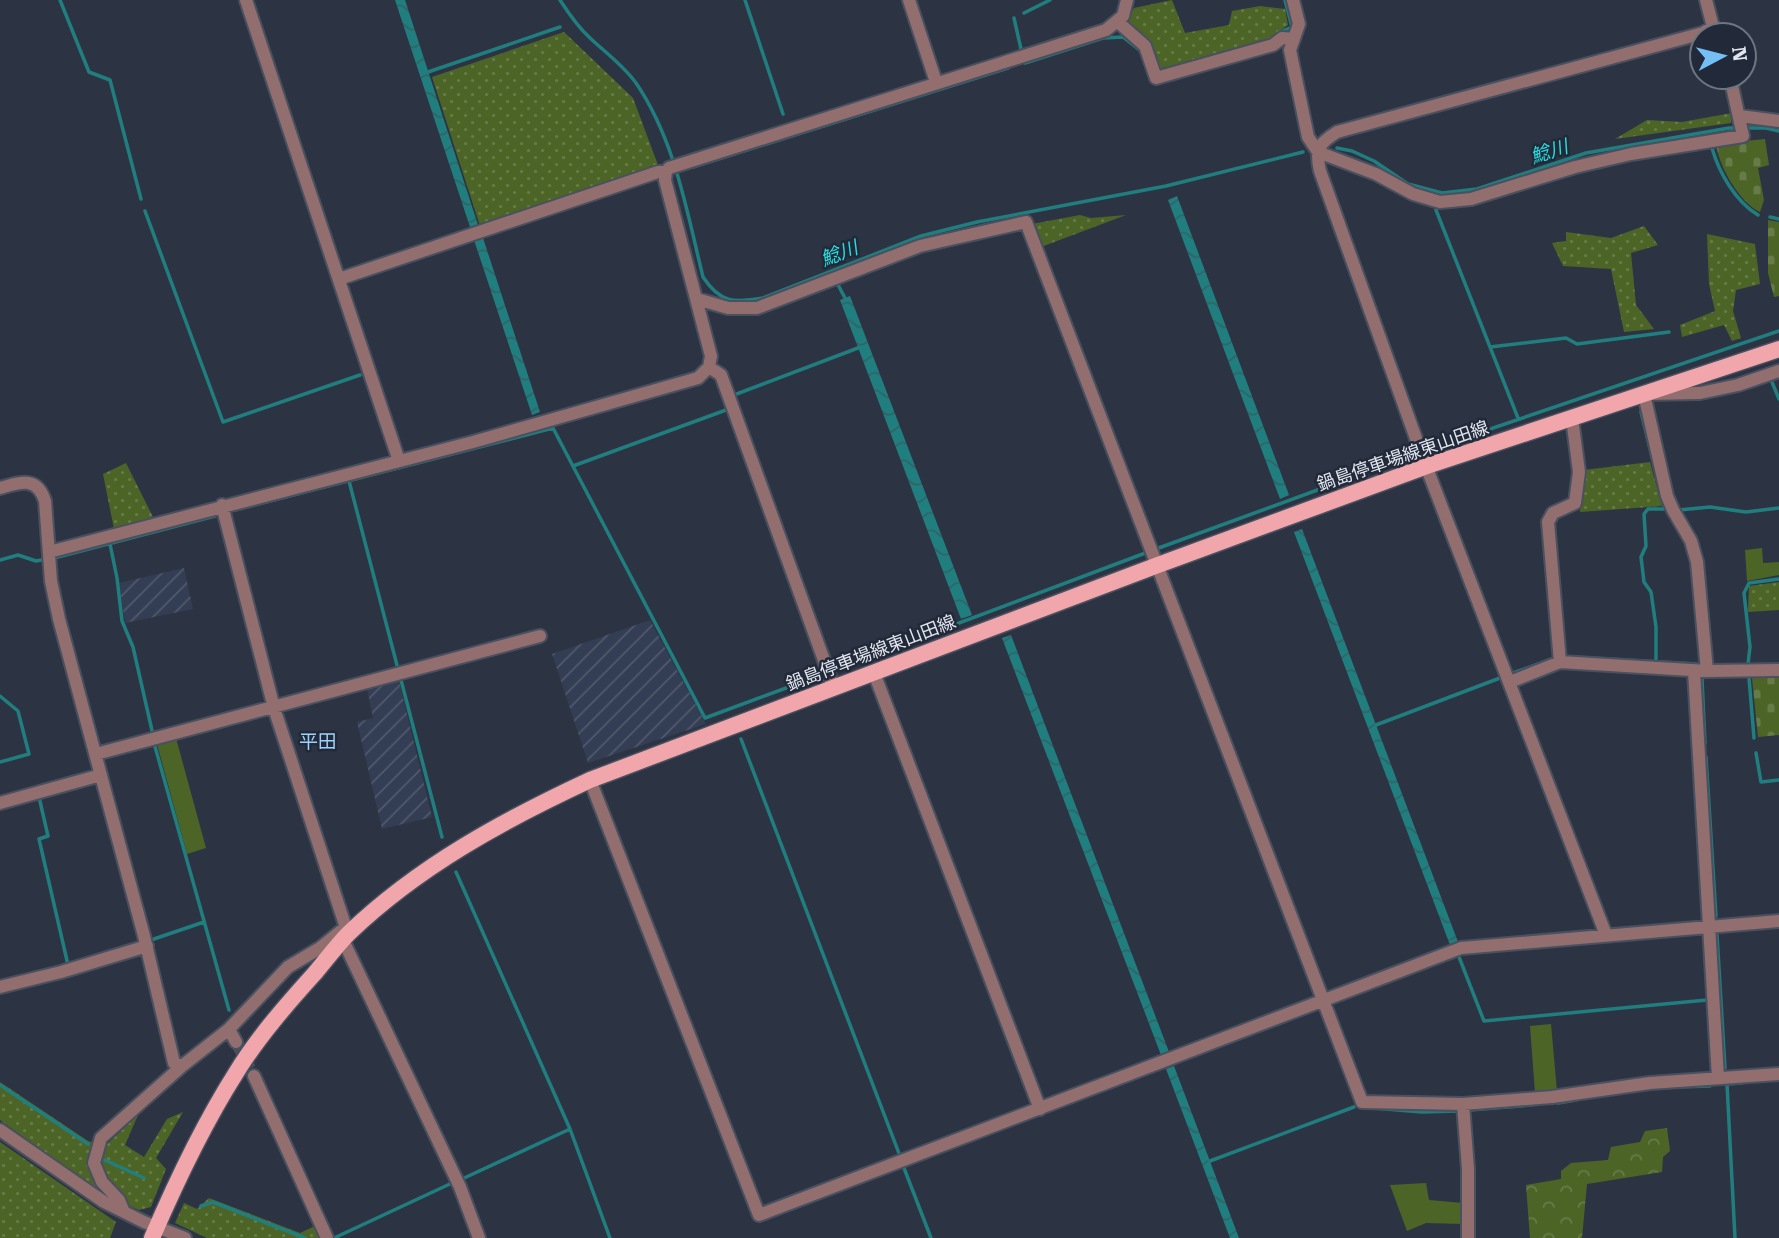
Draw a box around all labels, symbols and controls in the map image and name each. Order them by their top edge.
north arrow [1688,21,1758,91]
text: N [1727,45,1752,63]
water label: 鯰川 [1528,134,1573,168]
water label: 鯰川 [817,235,863,271]
street label: 鍋島停車場線東山田線 [1314,416,1491,495]
street label: 鍋島停車場線東山田線 [783,610,959,695]
district label: 平田 [299,730,337,753]

